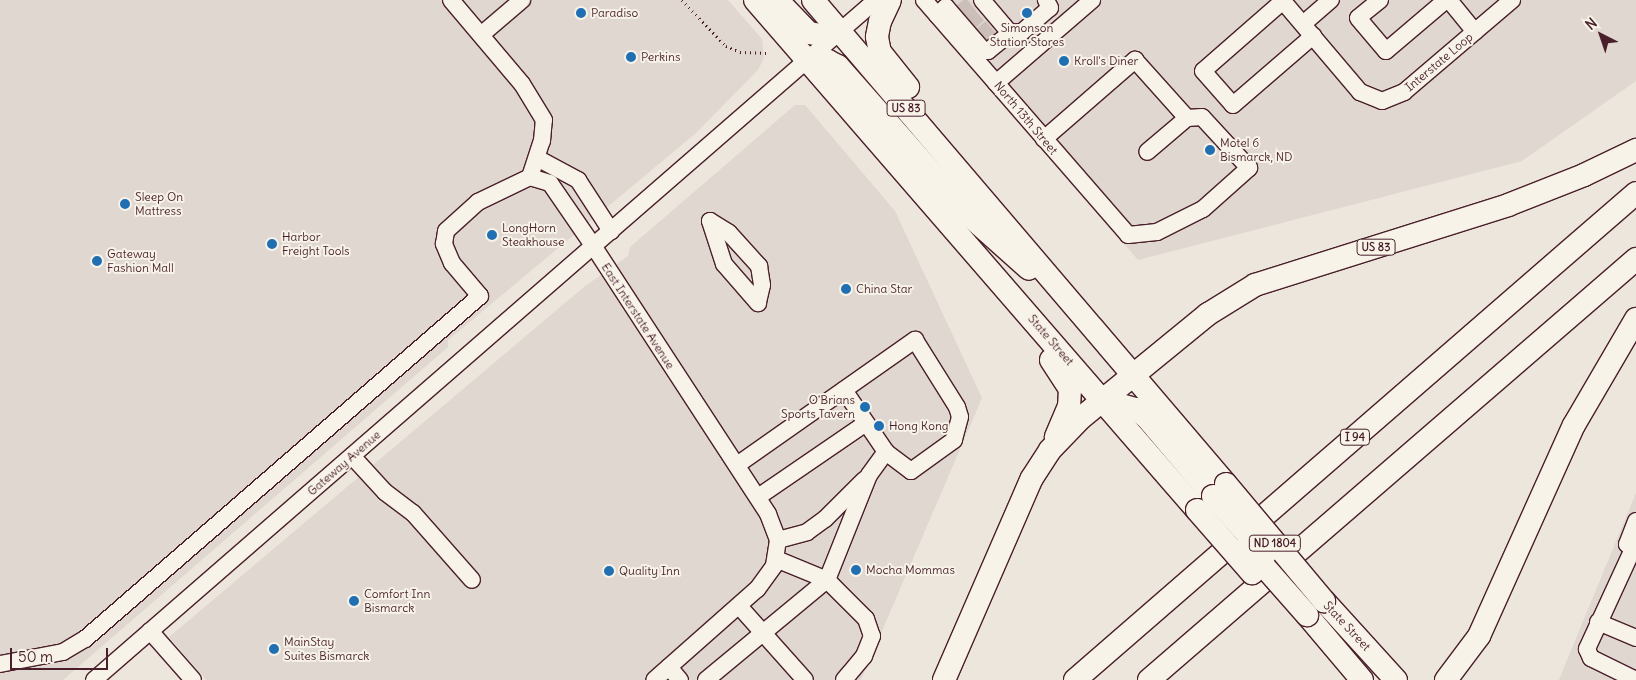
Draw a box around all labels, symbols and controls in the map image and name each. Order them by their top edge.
place label: Paradiso [591,6,638,20]
marker: Paradiso [575,7,587,19]
marker: Simonson Station Stores [1021,7,1033,19]
north arrow [1576,10,1626,60]
text: N [1582,14,1601,34]
place label: Simonson Station Stores [990,21,1064,49]
street label: Interstate Loop [1402,30,1476,94]
place label: Perkins [641,50,680,64]
marker: Perkins [625,51,637,63]
place label: Kroll's Diner [1074,54,1138,68]
marker: Kroll's Diner [1058,55,1070,67]
street label: North 13th Street [991,78,1061,158]
road number: US 83 [886,100,926,116]
place label: Motel 6 Bismarck, ND [1220,136,1293,164]
marker: Motel 6 Bismarck, ND [1204,144,1216,156]
place label: Sleep On Mattress [135,190,183,218]
marker: Sleep On Mattress [119,198,131,210]
place label: LongHorn Steakhouse [502,221,564,249]
marker: LongHorn Steakhouse [486,229,498,241]
place label: Harbor Freight Tools [282,230,350,258]
marker: Harbor Freight Tools [266,238,278,250]
road number: US 83 [1356,238,1396,256]
place label: Gateway Fashion Mall [107,247,174,275]
marker: Gateway Fashion Mall [91,255,103,267]
street label: East Interstate Avenue [598,260,678,372]
place label: China Star [856,282,912,296]
marker: China Star [840,283,852,295]
street label: State Street [1025,312,1077,368]
place label: O'Brians Sports Tavern [781,393,855,421]
marker: O'Brians Sports Tavern [859,401,871,413]
place label: Hong Kong [889,419,949,433]
marker: Hong Kong [873,420,885,432]
street label: Gateway Avenue [305,427,383,499]
road number: I 94 [1339,428,1371,446]
road number: ND 1804 [1249,534,1301,552]
place label: Mocha Mommas [866,563,955,577]
place label: Quality Inn [619,564,680,578]
marker: Mocha Mommas [850,564,862,576]
marker: Quality Inn [603,565,615,577]
place label: Comfort Inn Bismarck [364,587,430,615]
marker: Comfort Inn Bismarck [348,595,360,607]
street label: State Street [1320,598,1374,654]
place label: MainStay Suites Bismarck [284,635,369,663]
scale bar [12,638,110,670]
marker: MainStay Suites Bismarck [268,643,280,655]
text: 50 m [18,647,53,666]

